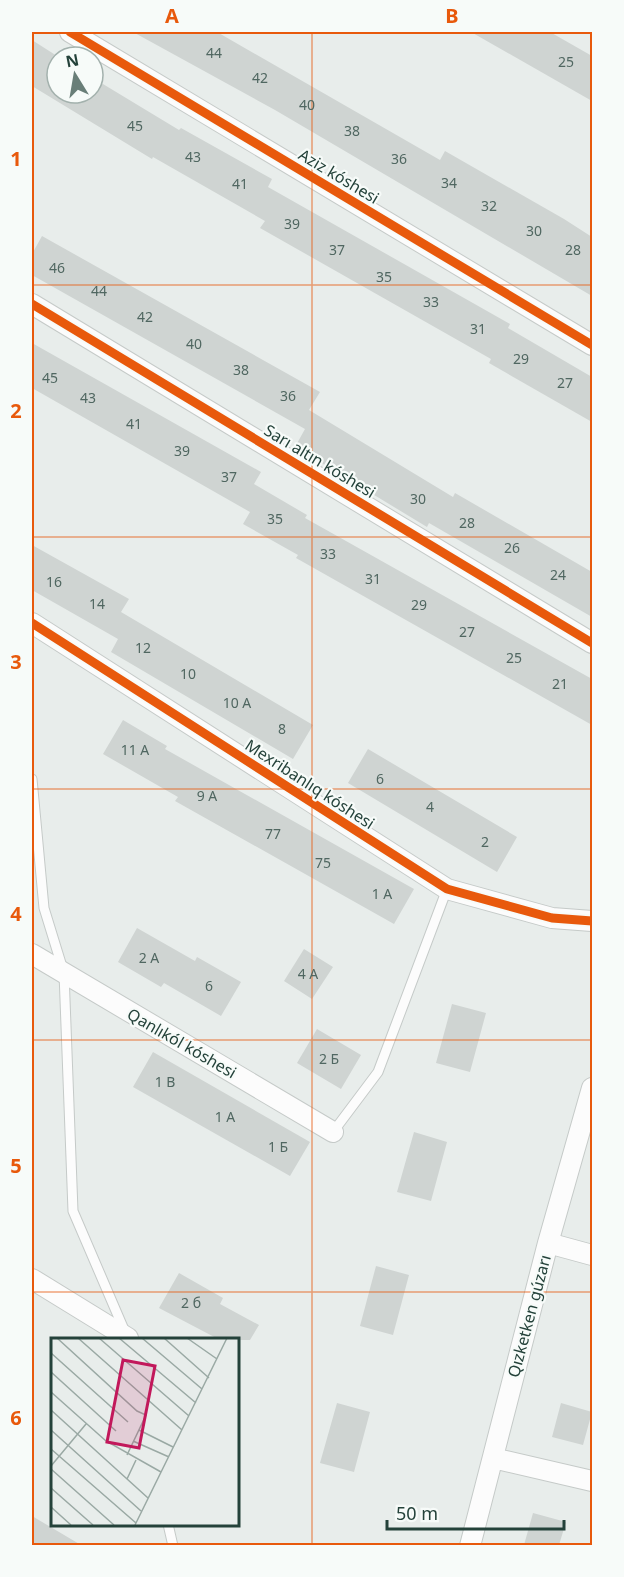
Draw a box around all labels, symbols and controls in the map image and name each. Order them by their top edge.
text: A [165,2,179,29]
text: B [445,2,459,29]
house number: 44 [206,43,222,62]
north arrow [45,45,105,105]
text: N [64,48,81,72]
house number: 25 [558,52,574,71]
house number: 42 [252,68,268,87]
house number: 40 [299,95,315,114]
house number: 45 [127,116,143,135]
house number: 38 [344,121,360,140]
street label: Aziz kóshesi [295,143,383,209]
text: 1 [10,145,22,172]
house number: 43 [185,147,201,166]
house number: 36 [391,149,407,168]
house number: 34 [441,173,457,192]
house number: 41 [232,174,248,193]
house number: 32 [481,196,497,215]
house number: 39 [284,214,300,233]
house number: 30 [526,221,542,240]
house number: 37 [329,240,345,259]
house number: 28 [565,240,581,259]
house number: 46 [49,258,65,277]
house number: 35 [376,267,392,286]
house number: 44 [91,281,107,300]
house number: 33 [423,292,439,311]
house number: 42 [137,307,153,326]
house number: 31 [470,319,486,338]
house number: 40 [186,334,202,353]
house number: 29 [513,349,529,368]
house number: 38 [233,360,249,379]
house number: 45 [42,368,58,387]
house number: 27 [557,373,573,392]
house number: 36 [280,386,296,405]
house number: 43 [80,388,96,407]
text: 2 [10,397,22,424]
house number: 41 [126,414,142,433]
street label: Sarı altın kóshesi [260,419,380,503]
house number: 39 [174,441,190,460]
house number: 37 [221,467,237,486]
house number: 30 [410,489,426,508]
house number: 35 [267,509,283,528]
house number: 28 [459,513,475,532]
house number: 26 [504,538,520,557]
house number: 33 [320,544,336,563]
house number: 24 [550,565,566,584]
house number: 31 [365,569,381,588]
house number: 16 [46,572,62,591]
house number: 14 [89,594,105,613]
house number: 29 [411,595,427,614]
house number: 27 [459,622,475,641]
house number: 12 [135,638,151,657]
text: 3 [10,648,22,675]
house number: 25 [506,648,522,667]
house number: 10 [180,664,196,683]
house number: 21 [552,674,568,693]
house number: 10 А [223,693,251,712]
house number: 8 [278,719,286,738]
street label: Mexribanlıq kóshesi [241,734,379,834]
house number: 11 А [121,740,149,759]
house number: 6 [376,769,384,788]
house number: 9 А [197,786,217,805]
house number: 4 [426,797,434,816]
house number: 77 [265,824,281,843]
house number: 2 [481,832,489,851]
house number: 75 [315,853,331,872]
house number: 1 А [372,884,392,903]
text: 4 [10,900,22,927]
house number: 2 А [139,948,159,967]
house number: 4 А [298,964,318,983]
house number: 6 [205,976,213,995]
street label: Qanlıkól kóshesi [123,1003,241,1083]
house number: 2 Б [319,1049,339,1068]
house number: 1 В [155,1072,175,1091]
house number: 1 А [215,1107,235,1126]
house number: 1 Б [268,1137,288,1156]
text: 5 [10,1152,22,1179]
street label: Qızketken gúzarı [502,1252,556,1380]
house number: 2 б [181,1293,201,1312]
inset map [51,1338,238,1526]
text: 6 [10,1404,22,1431]
scale bar [387,1493,564,1531]
text: 50 m [396,1501,438,1525]

